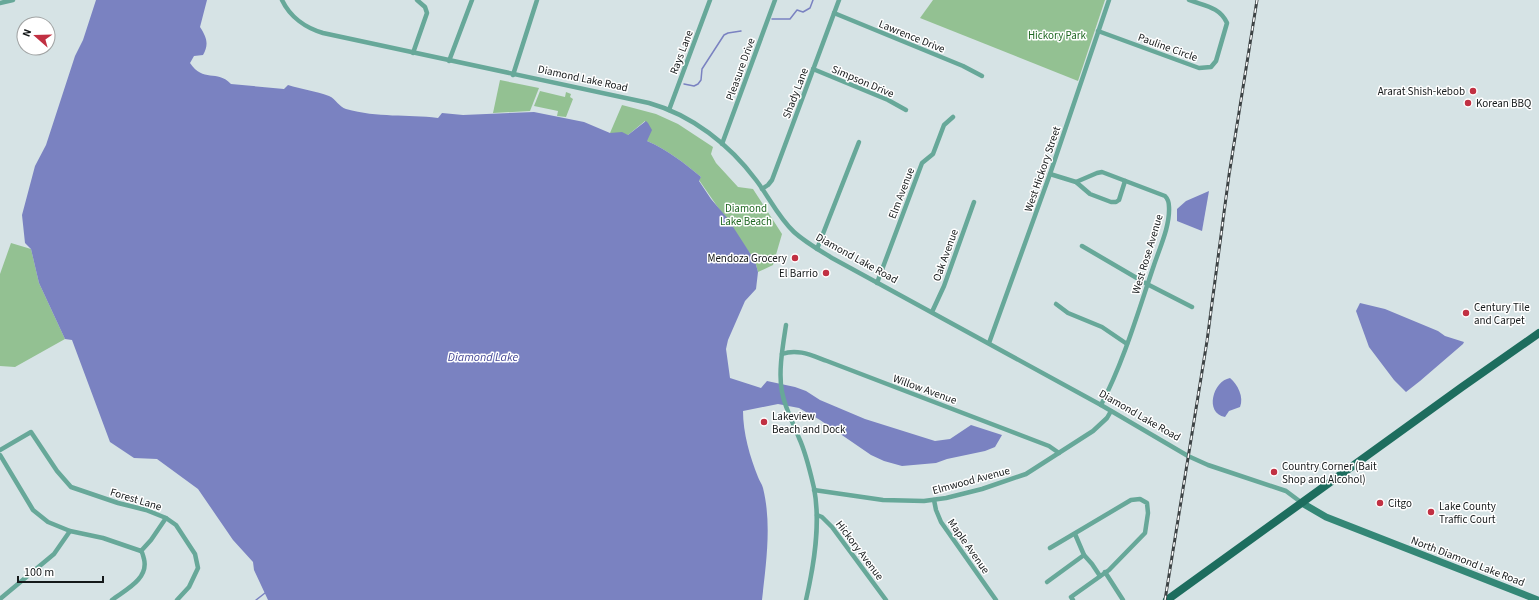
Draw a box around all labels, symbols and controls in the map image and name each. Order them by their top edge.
north arrow [16,16,56,56]
street label: Lawrence Drive [876,16,948,57]
text: N [19,27,35,39]
street label: Rays Lane [666,27,697,76]
park label: Hickory Park [1028,28,1087,43]
street label: Pauline Circle [1136,30,1200,65]
street label: Pleasure Drive [722,35,759,103]
street label: Diamond Lake Road [536,62,629,95]
street label: Simpson Drive [829,62,897,102]
street label: Shady Lane [779,65,812,121]
place label: Ararat Shish-kebob [1378,84,1465,99]
marker: Ararat Shish-kebob [1468,86,1478,96]
place label: Korean BBQ [1476,96,1531,111]
marker: Korean BBQ [1463,98,1473,108]
street label: West Hickory Street [1021,124,1064,214]
street label: Elm Avenue [885,165,918,221]
park label: Diamond Lake Beach [720,201,772,229]
street label: West Rose Avenue [1128,212,1167,296]
street label: Oak Avenue [929,227,962,283]
street label: Diamond Lake Road [813,230,901,287]
place label: Mendoza Grocery [707,251,787,266]
marker: Mendoza Grocery [790,253,800,263]
place label: El Barrio [779,266,818,281]
marker: El Barrio [821,268,831,278]
place label: Century Tile and Carpet [1474,300,1530,328]
marker: Century Tile and Carpet [1461,308,1471,318]
water label: Diamond Lake [448,349,518,366]
street label: Willow Avenue [891,371,959,408]
street label: Diamond Lake Road [1096,386,1183,445]
place label: Lakeview Beach and Dock [772,409,846,437]
marker: Lakeview Beach and Dock [759,417,769,427]
place label: Country Corner (Bait Shop and Alcohol) [1282,459,1377,487]
street label: Elmwood Avenue [931,463,1012,498]
marker: Country Corner (Bait Shop and Alcohol) [1269,467,1279,477]
street label: Forest Lane [108,485,164,515]
place label: Citgo [1388,496,1412,511]
marker: Citgo [1375,498,1385,508]
place label: Lake County Traffic Court [1439,499,1496,527]
marker: Lake County Traffic Court [1426,507,1436,517]
street label: Maple Avenue [944,516,993,577]
street label: Hickory Avenue [832,517,887,584]
street label: North Diamond Lake Road [1409,533,1527,590]
scale bar [18,558,103,584]
text: 100 m [24,564,54,581]

